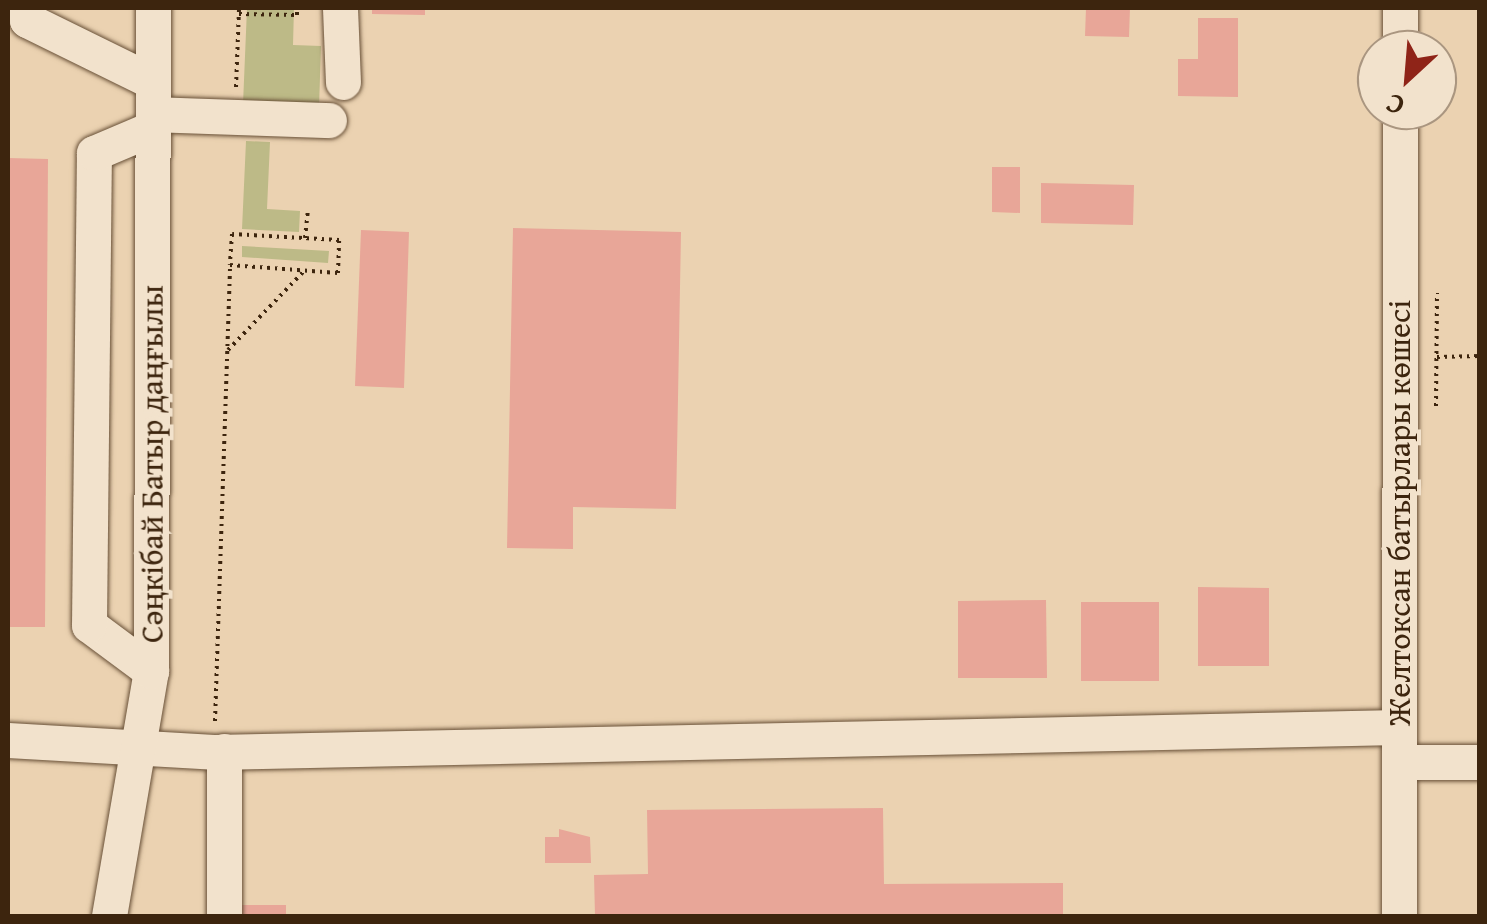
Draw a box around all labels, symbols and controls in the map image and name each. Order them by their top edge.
north arrow [1357,30,1457,130]
text: С [1378,84,1411,128]
street label: Сәңкібай Батыр даңғылы [133,285,171,643]
street label: Желтоксан батырлары көшесі [1380,300,1418,726]

